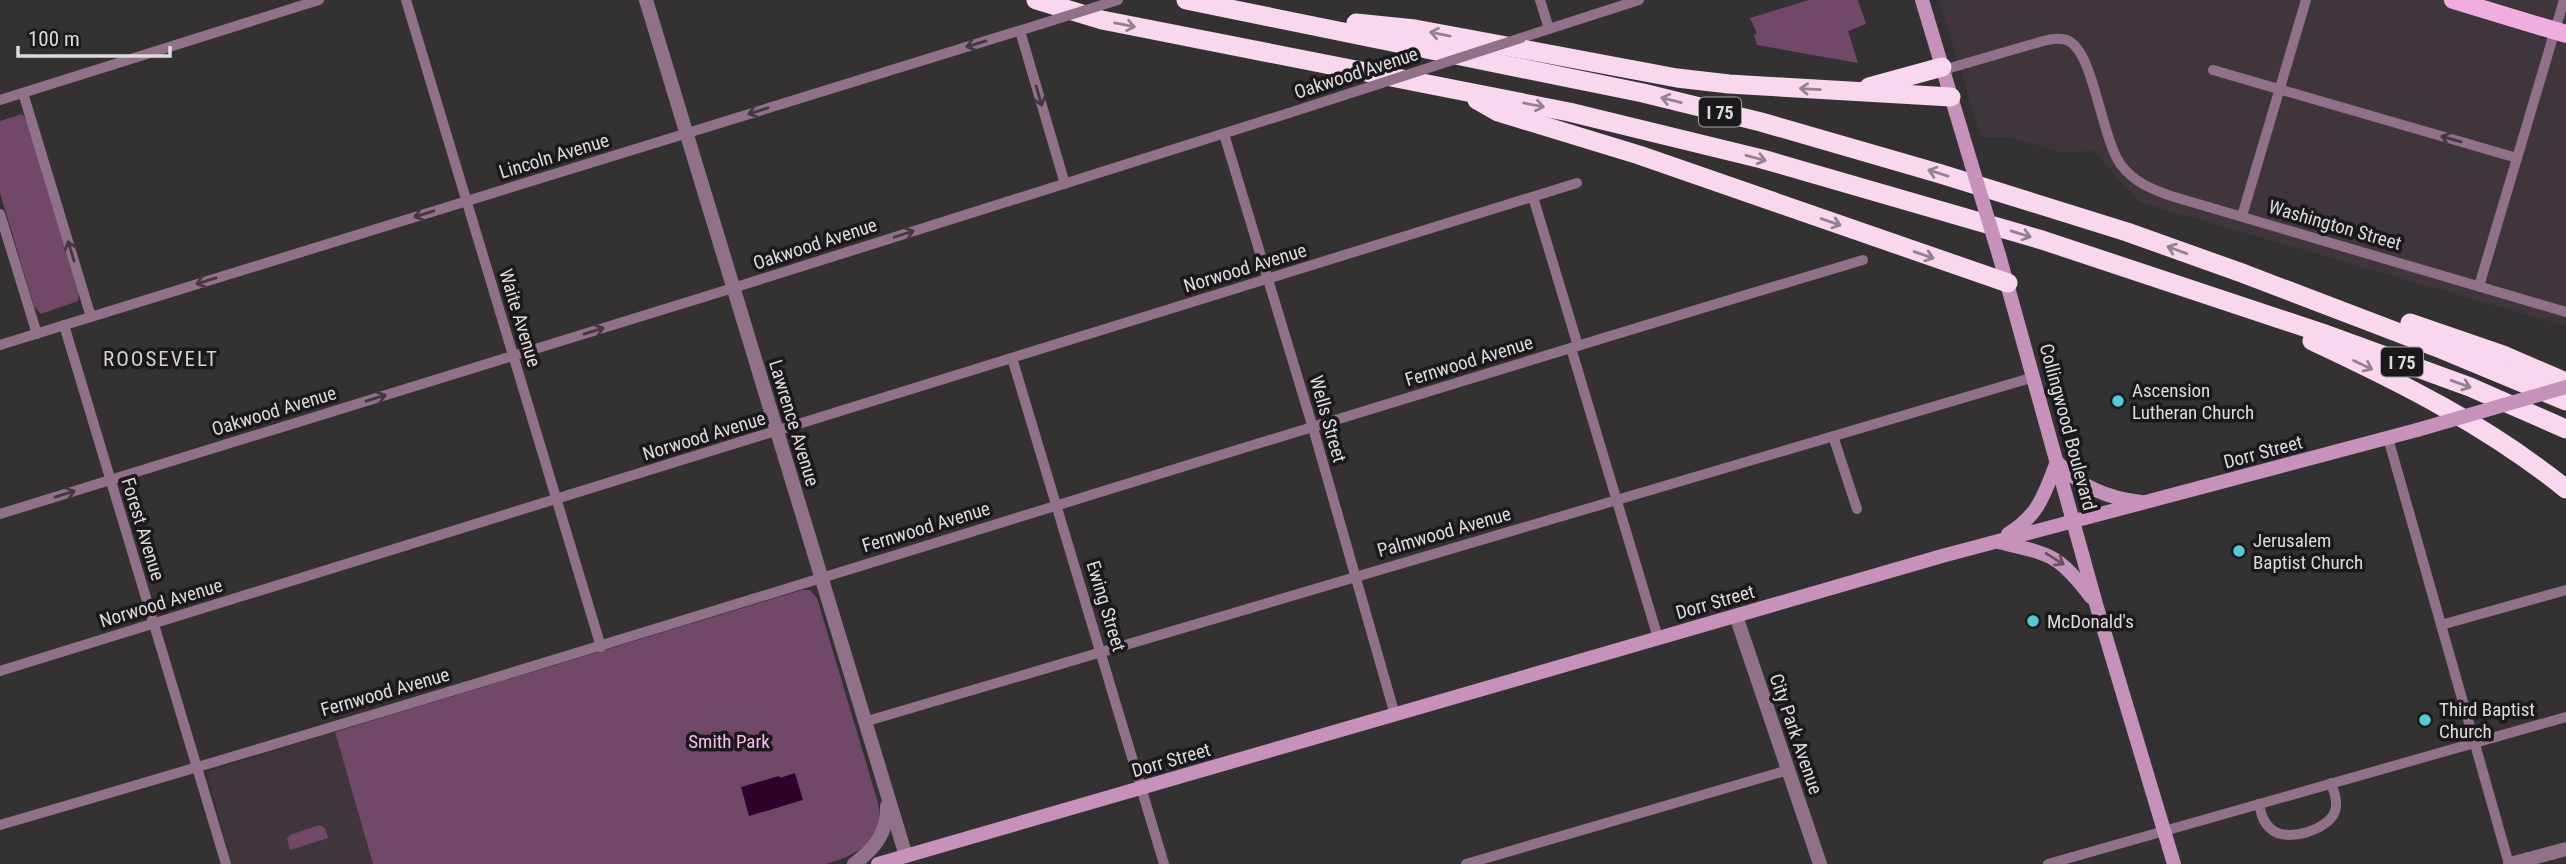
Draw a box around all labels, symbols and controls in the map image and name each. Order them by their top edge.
scale bar [18,14,170,58]
one-way arrow [1113,18,1136,32]
text: 100 m [28,27,80,51]
one-way arrow [1429,27,1452,40]
one-way arrow [965,39,987,52]
street label: Oakwood Avenue [1291,42,1421,104]
one-way arrow [1799,82,1822,95]
one-way arrow [1034,85,1047,107]
one-way arrow [1660,93,1683,106]
road number: I 75 [1699,98,1741,127]
one-way arrow [1522,99,1545,113]
one-way arrow [748,106,770,119]
street label: Lincoln Avenue [496,128,612,184]
one-way arrow [2441,132,2463,145]
one-way arrow [1744,152,1766,165]
one-way arrow [1927,165,1949,178]
street label: Washington Street [2266,195,2404,255]
one-way arrow [413,209,435,222]
street label: Oakwood Avenue [750,213,880,275]
one-way arrow [1819,217,1841,229]
one-way arrow [893,227,915,240]
one-way arrow [2010,229,2032,241]
street label: Norwood Avenue [1181,238,1309,298]
one-way arrow [64,241,77,263]
one-way arrow [2167,243,2189,255]
one-way arrow [1913,249,1935,262]
street label: Waite Avenue [494,266,546,370]
one-way arrow [196,276,218,289]
one-way arrow [582,324,604,337]
street label: Fernwood Avenue [1402,331,1536,391]
street label: Collingwood Boulevard [2035,341,2101,513]
district label: ROOSEVELT [103,347,219,371]
road number: I 75 [2381,348,2423,376]
street label: Lawrence Avenue [764,357,824,489]
one-way arrow [2352,359,2373,373]
street label: Wells Street [1305,373,1351,465]
place label: Ascension Lutheran Church [2132,379,2254,424]
one-way arrow [2450,379,2472,391]
street label: Oakwood Avenue [209,381,339,441]
one-way arrow [365,391,387,404]
marker: Ascension Lutheran Church [2110,393,2126,409]
street label: Norwood Avenue [640,406,768,466]
street label: Dorr Street [2221,430,2305,474]
street label: Forest Avenue [116,475,170,583]
one-way arrow [54,487,76,500]
street label: Fernwood Avenue [859,497,993,557]
street label: Palmwood Avenue [1374,502,1514,562]
place label: Jerusalem Baptist Church [2253,529,2363,574]
marker: Jerusalem Baptist Church [2231,543,2247,559]
one-way arrow [2044,553,2064,567]
street label: Ewing Street [1081,558,1131,654]
street label: Norwood Avenue [97,573,225,633]
street label: Dorr Street [1673,580,1757,624]
place label: McDonald's [2047,610,2134,633]
marker: McDonald's [2025,613,2041,629]
street label: Fernwood Avenue [318,663,452,721]
street label: City Park Avenue [1765,671,1827,797]
place label: Third Baptist Church [2439,698,2535,743]
marker: Third Baptist Church [2417,712,2433,728]
park label: Smith Park [688,730,770,753]
street label: Dorr Street [1129,738,1213,782]

